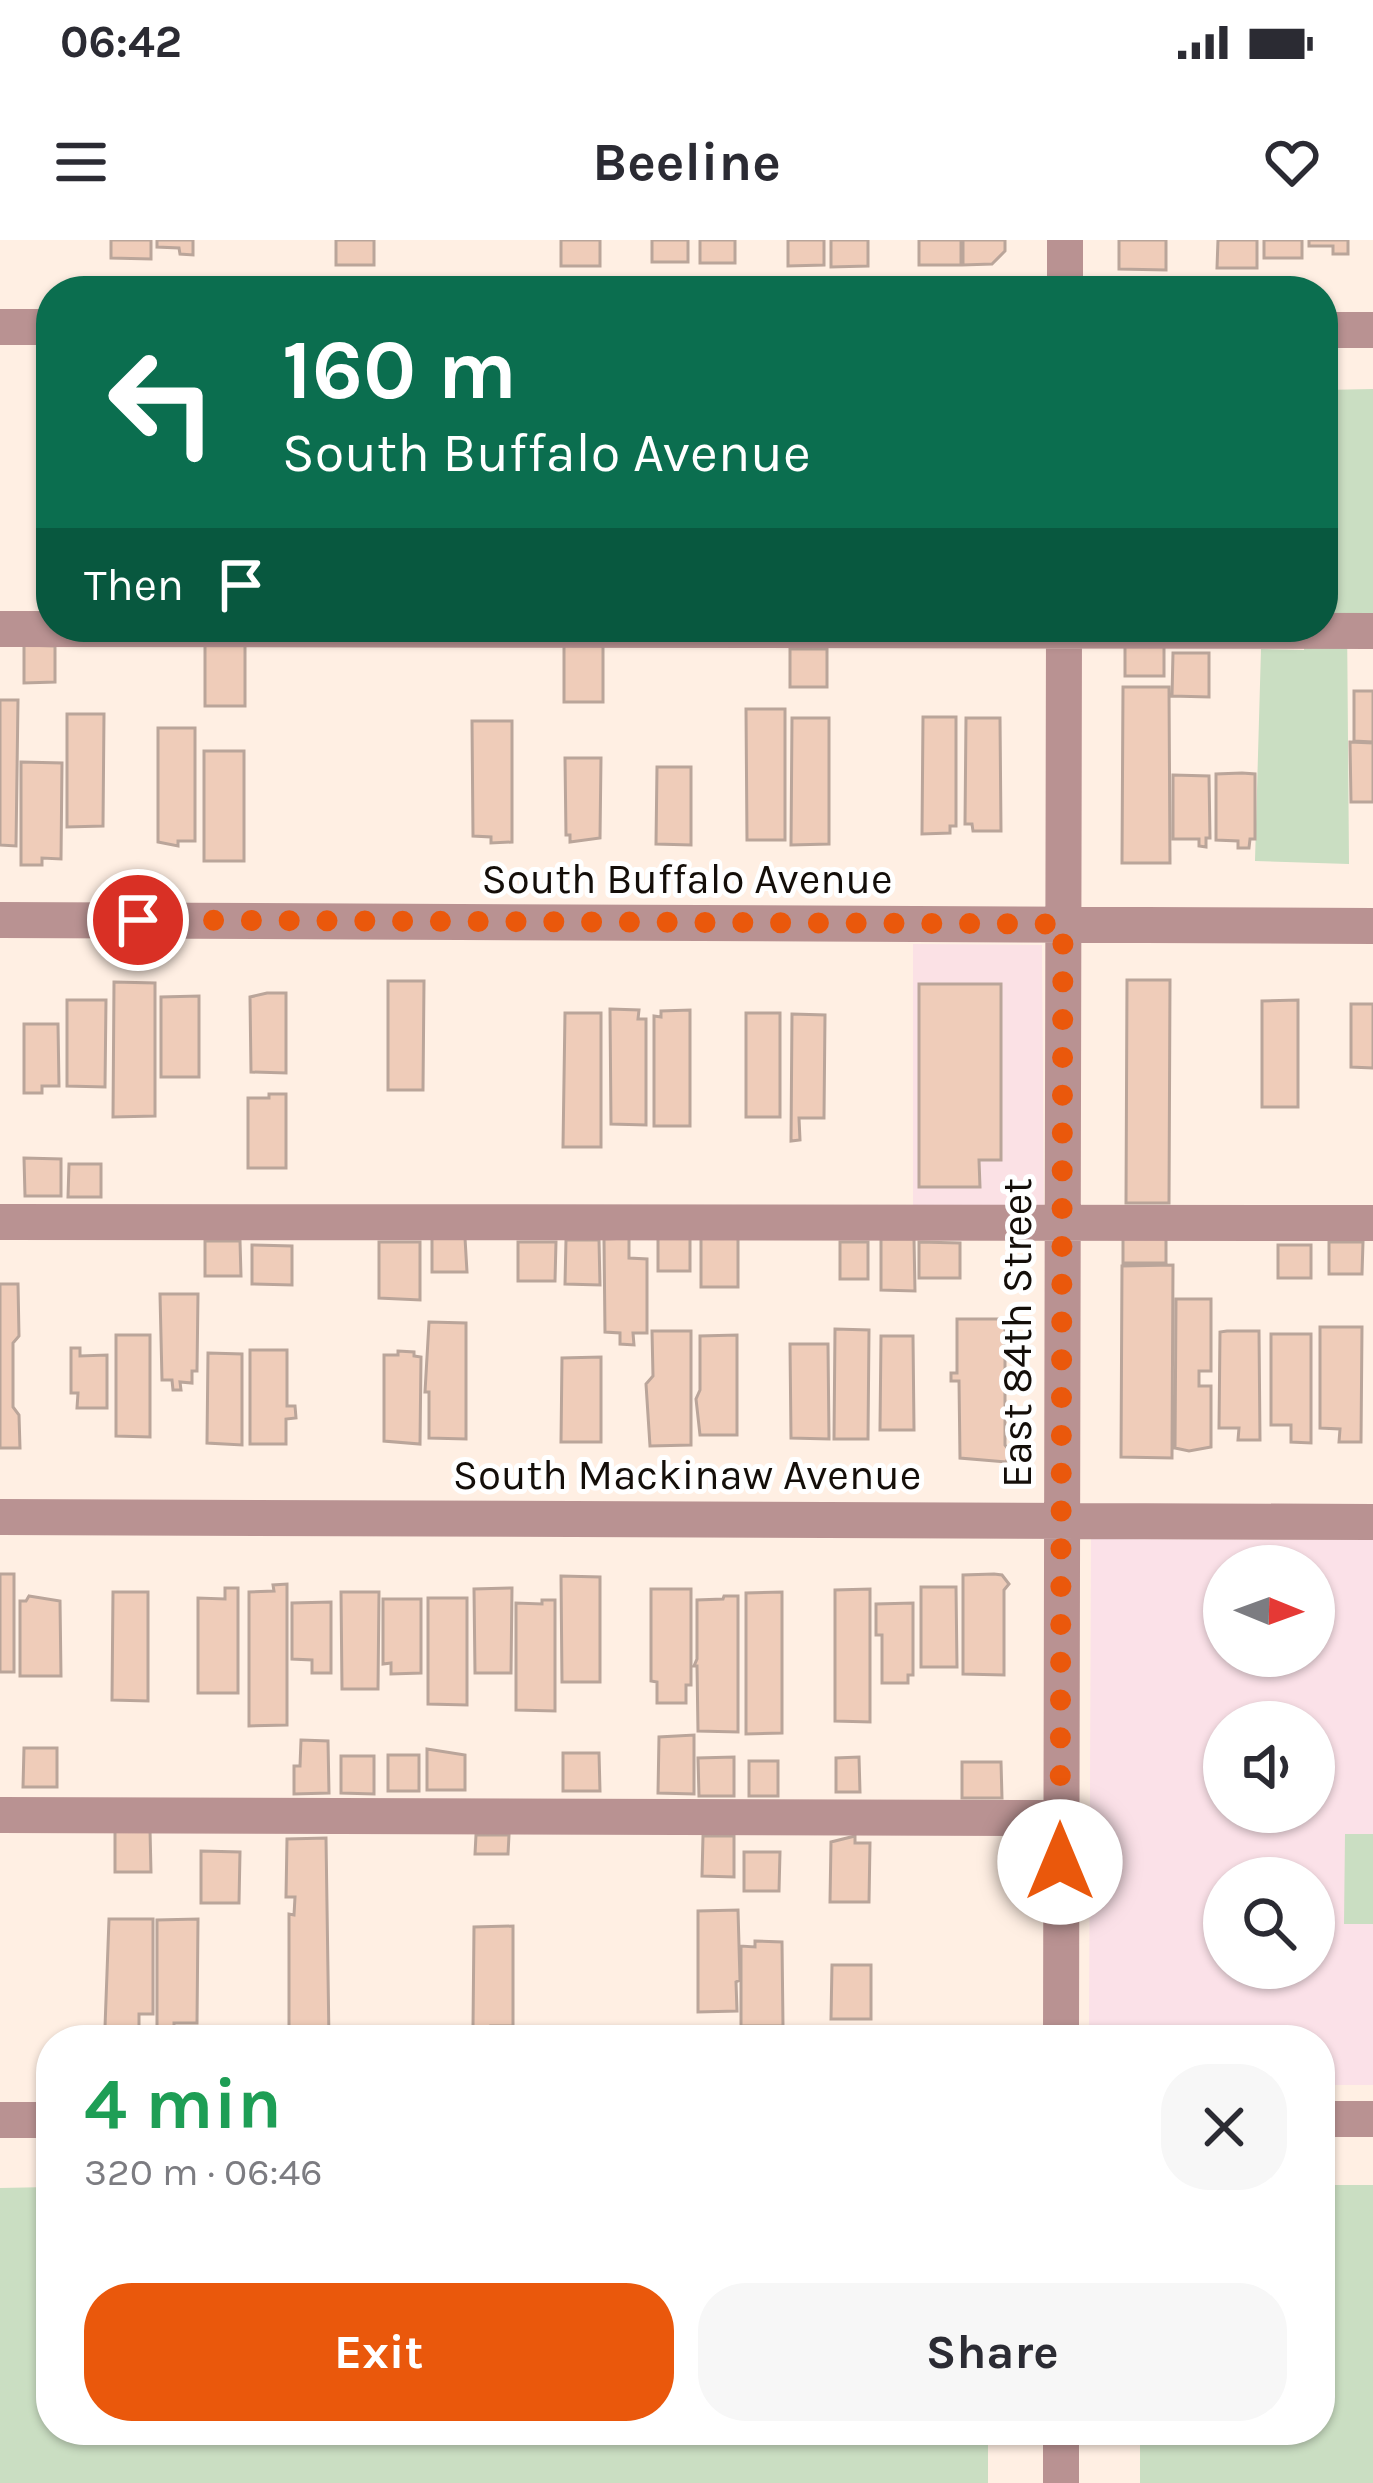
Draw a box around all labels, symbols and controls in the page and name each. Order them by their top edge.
text: 06:42 [60,16,182,68]
icon: menu [48,129,114,195]
icon: heart [1259,129,1325,195]
text: Beeline [592,130,781,194]
text: 160 m [282,321,517,419]
icon: left [84,324,240,480]
text: South Buffalo Avenue [282,421,811,485]
icon: arrive [208,552,274,618]
text: Then [84,559,184,611]
street label: South Buffalo Avenue [481,854,893,904]
pin [87,869,189,971]
icon: arrive [105,887,171,953]
street label: East 84th Street [992,1178,1042,1488]
street label: South Mackinaw Avenue [453,1450,921,1500]
north arrow [1203,1545,1335,1677]
map controls [1203,1545,1335,1989]
button: sound [1203,1701,1335,1833]
position arrow [997,1799,1123,1925]
button: search [1203,1857,1335,1989]
text: 4 min [84,2062,282,2146]
button: close [1161,2064,1287,2190]
text: 320 m · 06:46 [84,2149,323,2195]
button: Exit [84,2283,674,2421]
button: Share [698,2283,1287,2421]

